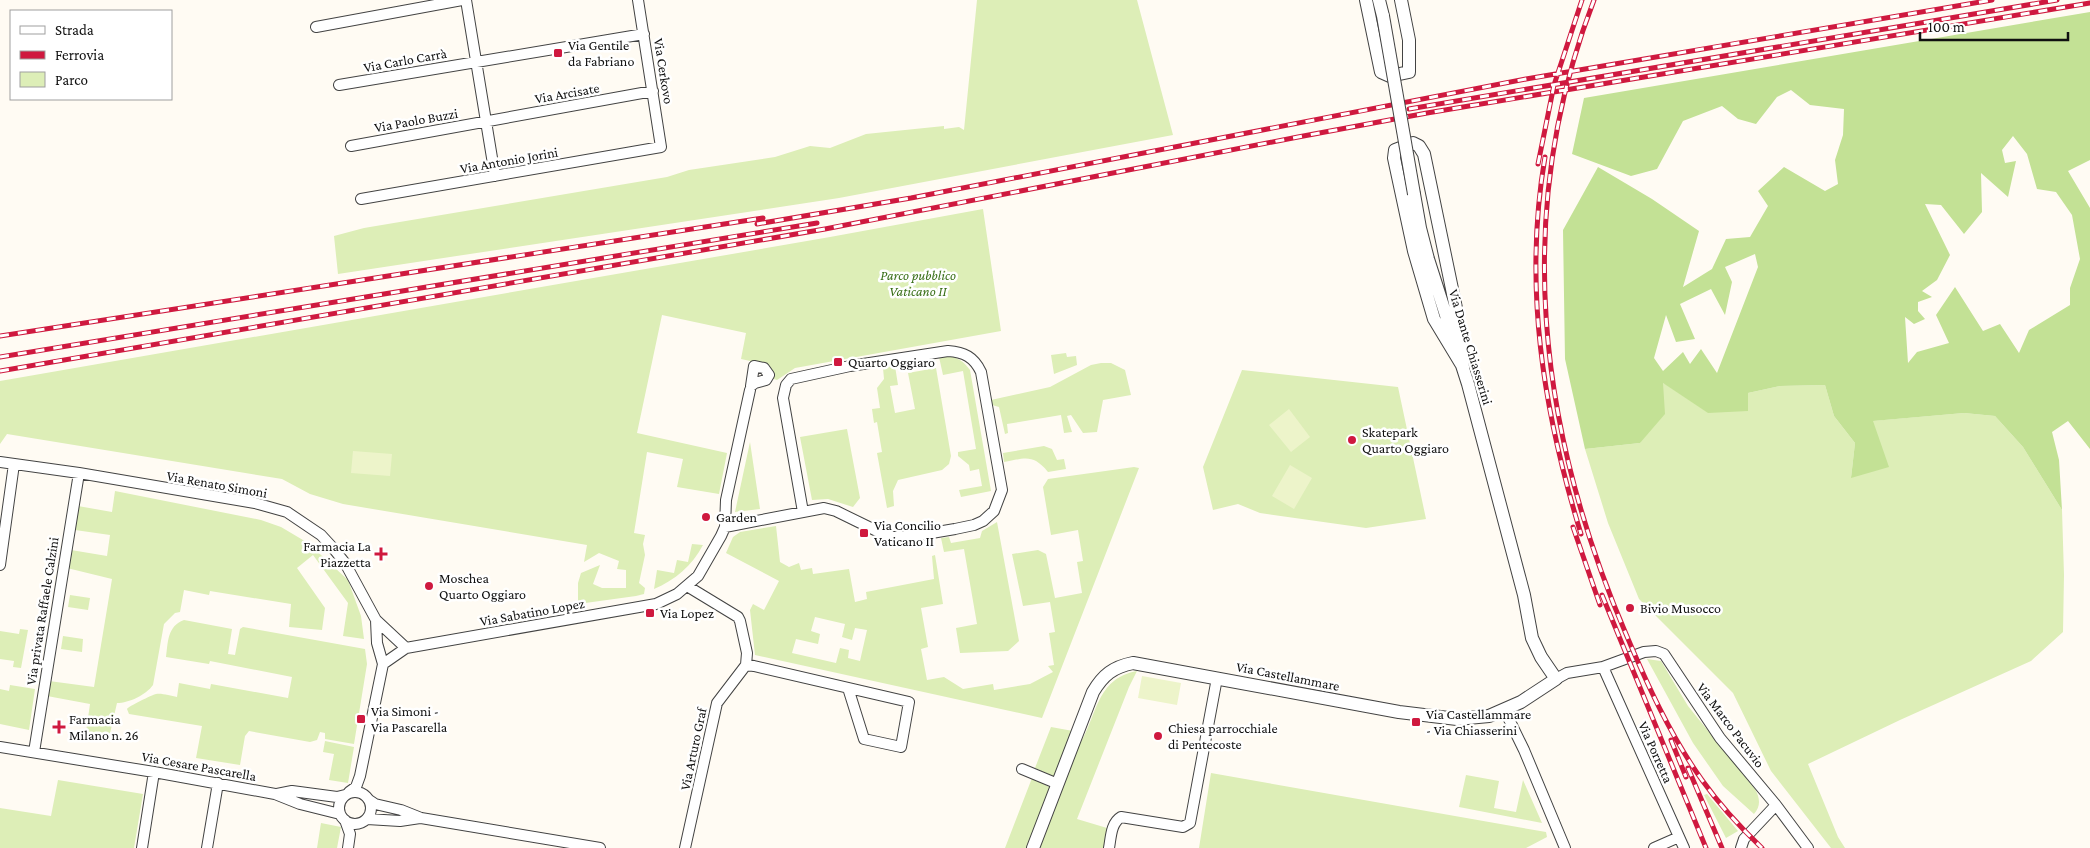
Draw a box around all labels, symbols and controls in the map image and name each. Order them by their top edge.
legend [10,10,172,100]
scale bar [1920,10,2068,42]
text: 100 m [1928,19,1965,35]
text: Strada [55,22,94,38]
place label: Via Gentile da Fabriano [568,37,634,69]
street label: Via Cerkovo [651,37,677,105]
street label: Via Carlo Carrà [362,45,448,75]
text: Ferrovia [55,47,104,63]
marker: Via Gentile da Fabriano [552,47,564,59]
text: Parco [55,72,88,88]
street label: Via Arcisate [533,79,601,107]
street label: Via Paolo Buzzi [373,105,459,135]
street label: Via Antonio Jorini [459,143,560,176]
park label: Parco pubblico Vaticano II [880,267,956,299]
street label: Via Dante Chiasserini [1446,287,1496,407]
place label: Quarto Oggiaro [848,354,935,370]
marker: Quarto Oggiaro [832,356,844,368]
place label: Skatepark Quarto Oggiaro [1362,424,1449,456]
marker: Skatepark Quarto Oggiaro [1346,434,1358,446]
street label: Via Renato Simoni [165,467,269,501]
place label: Garden [716,509,758,525]
marker: Garden [700,511,712,523]
place label: Via Concilio Vaticano II [874,517,941,549]
marker: Via Concilio Vaticano II [858,527,870,539]
street label: Via privata Raffaele Calzini [22,536,62,686]
place label: Farmacia La Piazzetta [303,538,372,570]
marker: Farmacia La Piazzetta [375,548,387,560]
place label: Moschea Quarto Oggiaro [439,570,526,602]
marker: Moschea Quarto Oggiaro [423,580,435,592]
street label: Via Sabatino Lopez [478,595,586,629]
place label: Bivio Musocco [1640,600,1721,616]
marker: Bivio Musocco [1624,602,1636,614]
place label: Via Lopez [660,605,714,621]
marker: Via Lopez [644,607,656,619]
street label: Via Castellammare [1235,658,1341,694]
street label: Via Marco Pacuvio [1694,679,1768,771]
place label: Via Simoni - Via Pascarella [371,703,448,735]
street label: Via Arturo Graf [676,705,710,792]
place label: Via Castellammare - Via Chiasserini [1426,706,1531,738]
place label: Farmacia Milano n. 26 [69,711,139,743]
marker: Via Simoni - Via Pascarella [355,713,367,725]
marker: Via Castellammare - Via Chiasserini [1410,716,1422,728]
street label: Via Porretta [1635,719,1677,786]
place label: Chiesa parrocchiale di Pentecoste [1168,720,1278,752]
marker: Farmacia Milano n. 26 [53,721,65,733]
marker: Chiesa parrocchiale di Pentecoste [1152,730,1164,742]
street label: Via Cesare Pascarella [140,748,258,784]

